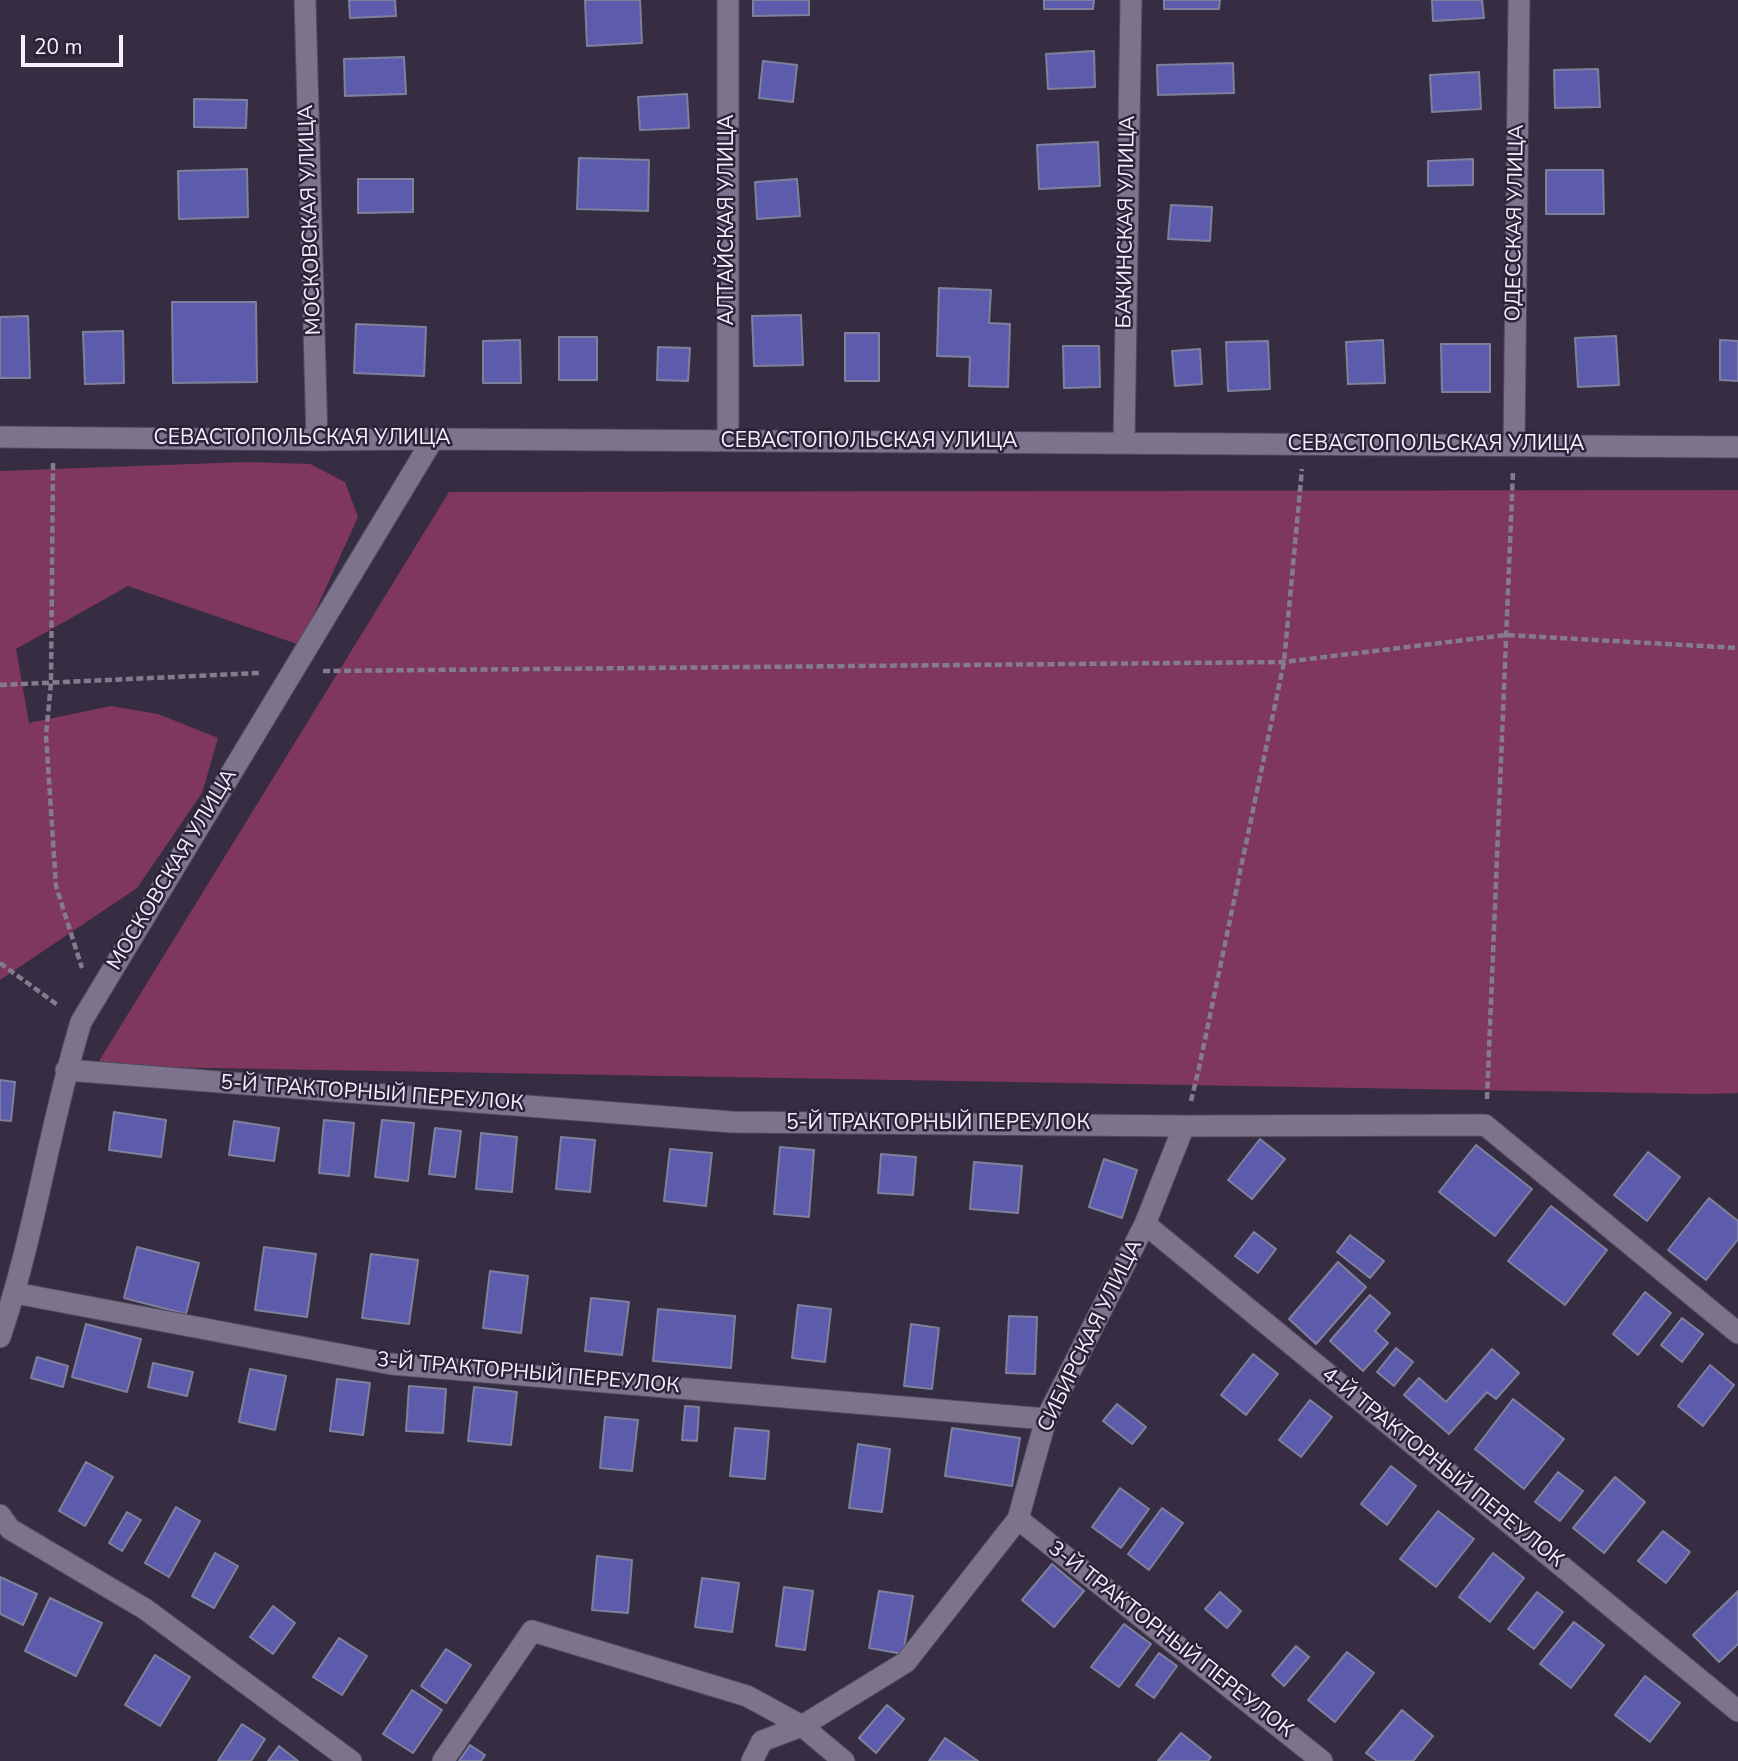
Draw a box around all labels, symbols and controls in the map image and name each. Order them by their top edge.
scale bar [24,21,126,65]
text: 20 m [34,33,83,61]
street label: МОСКОВСКАЯ УЛИЦА [294,104,328,336]
street label: АЛТАЙСКАЯ УЛИЦА [715,114,741,326]
street label: БАКИНСКАЯ УЛИЦА [1113,115,1141,329]
street label: ОДЕССКАЯ УЛИЦА [1502,124,1530,322]
street label: СЕВАСТОПОЛЬСКАЯ УЛИЦА [154,426,450,452]
street label: СЕВАСТОПОЛЬСКАЯ УЛИЦА [721,429,1017,455]
street label: СЕВАСТОПОЛЬСКАЯ УЛИЦА [1288,432,1584,458]
street label: МОСКОВСКАЯ УЛИЦА [103,765,243,975]
street label: 5-Й ТРАКТОРНЫЙ ПЕРЕУЛОК [220,1071,524,1117]
street label: 5-Й ТРАКТОРНЫЙ ПЕРЕУЛОК [786,1111,1090,1137]
street label: СИБИРСКАЯ УЛИЦА [1033,1236,1149,1436]
street label: 3-Й ТРАКТОРНЫЙ ПЕРЕУЛОК [376,1348,680,1400]
street label: 4-Й ТРАКТОРНЫЙ ПЕРЕУЛОК [1316,1363,1568,1573]
street label: 3-Й ТРАКТОРНЫЙ ПЕРЕУЛОК [1043,1537,1297,1743]

